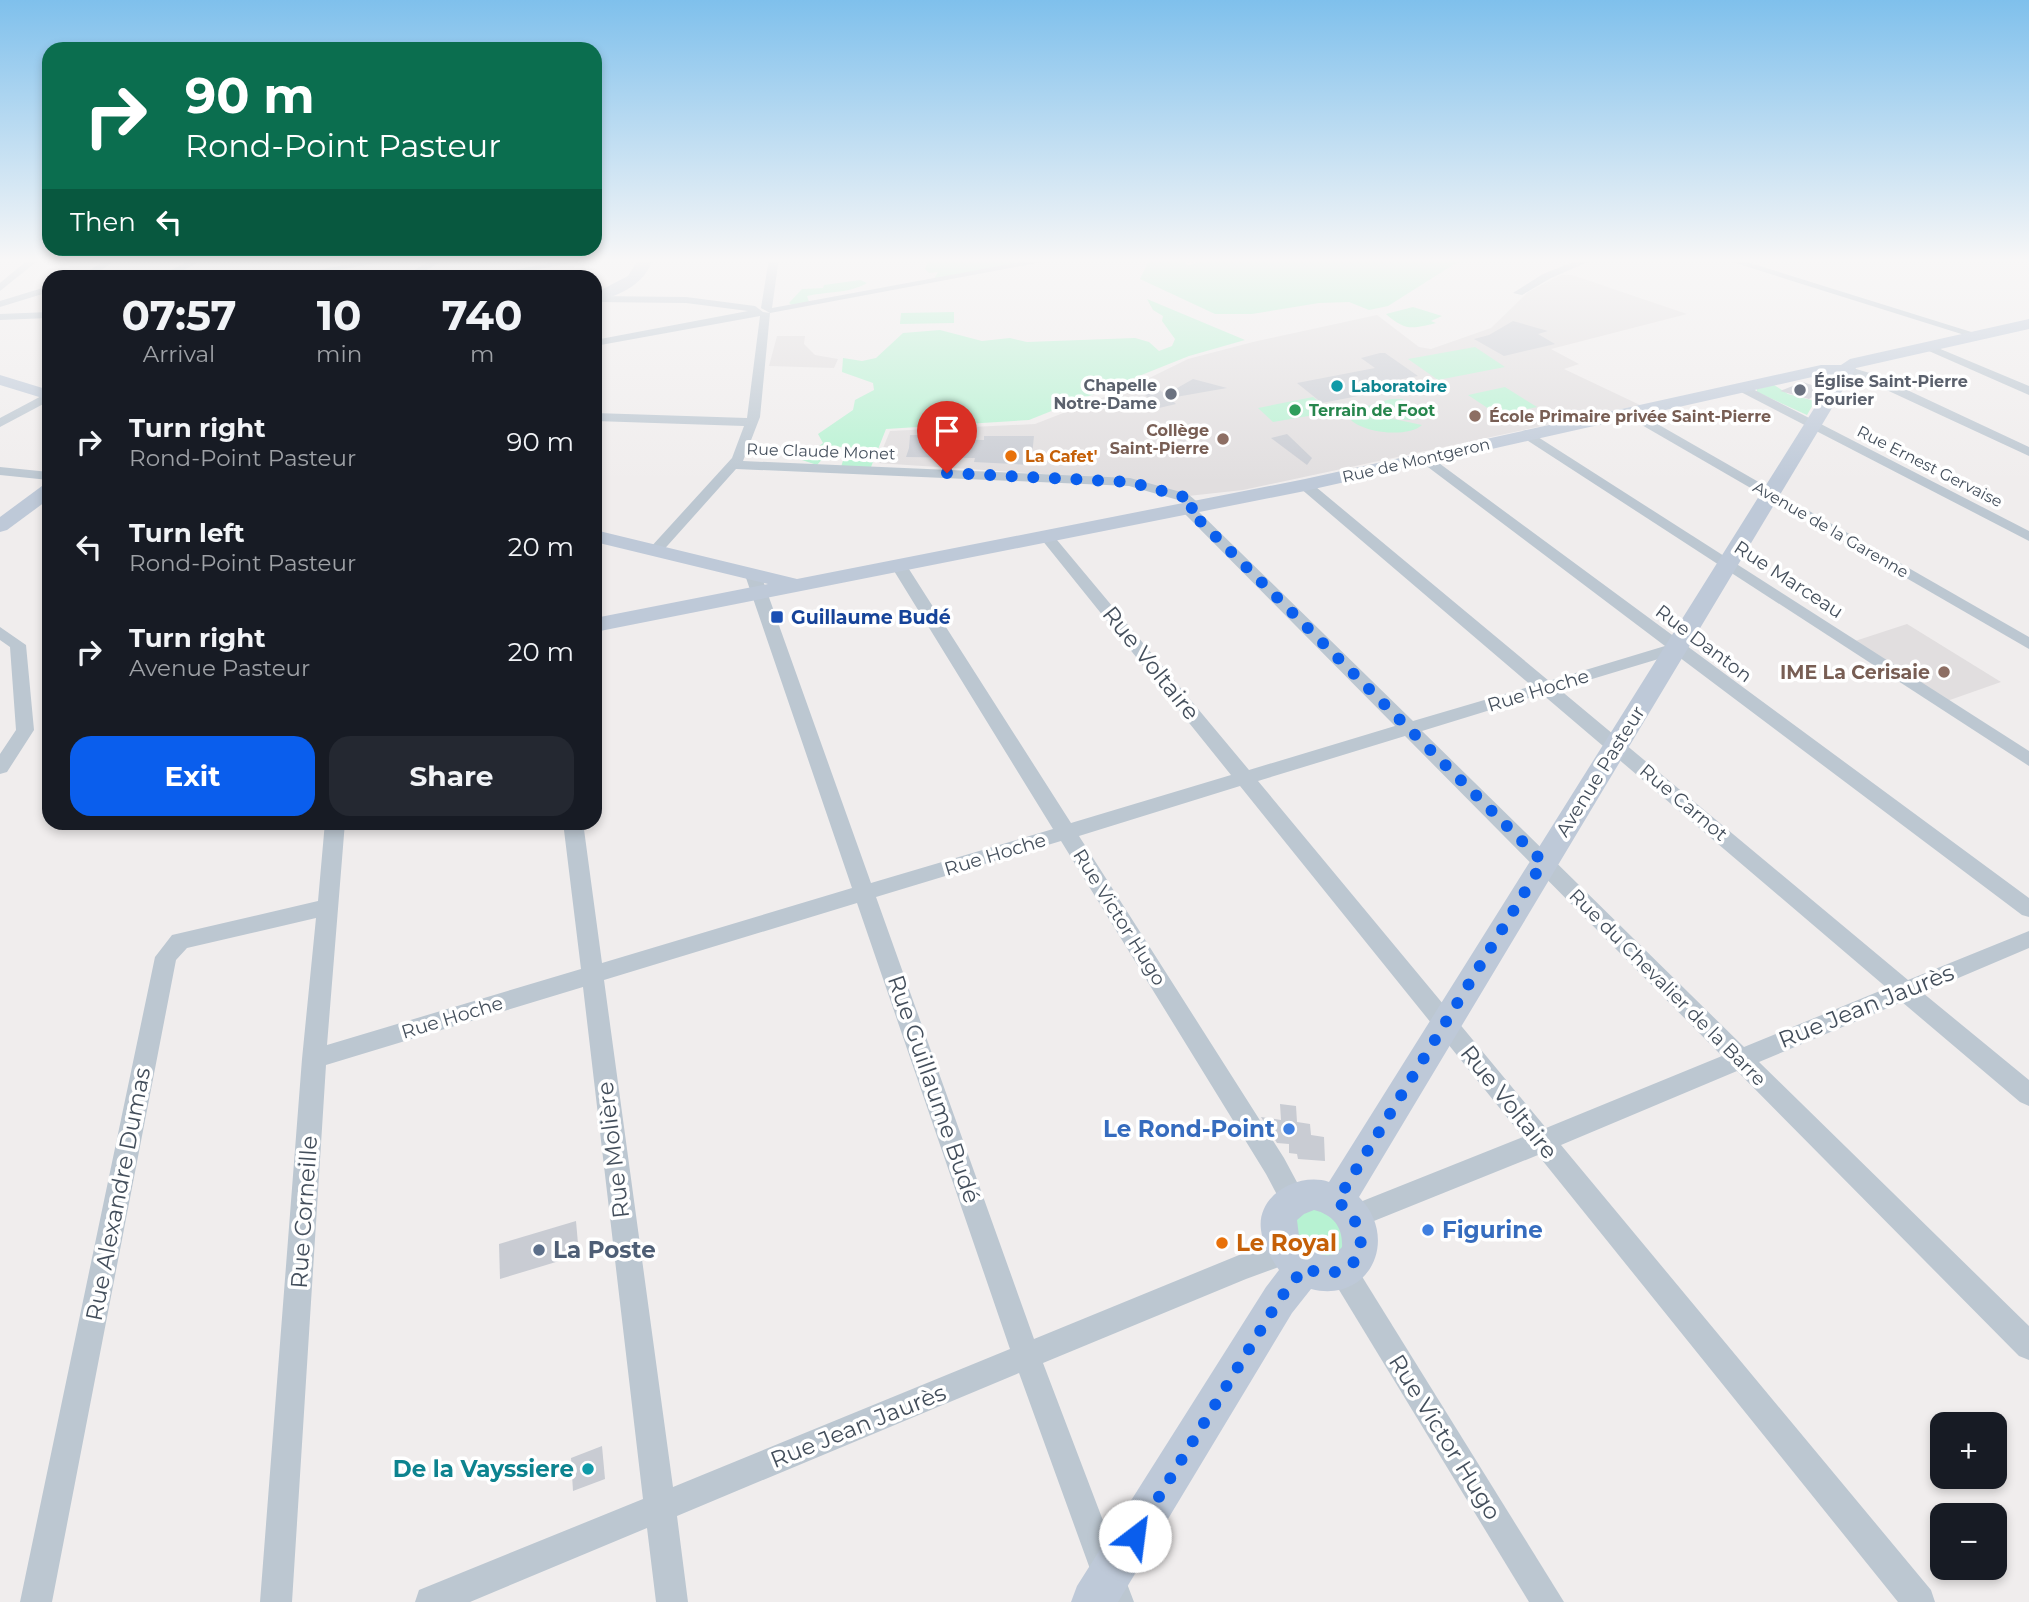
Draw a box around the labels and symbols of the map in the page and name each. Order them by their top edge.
place label: Église Saint-Pierre Fourier [1814,372,1968,409]
place label: Chapelle Notre-Dame [1053,376,1157,413]
place label: Laboratoire [1351,377,1447,396]
marker: Laboratoire [1329,378,1345,394]
marker: Église Saint-Pierre Fourier [1792,382,1808,398]
marker: Chapelle Notre-Dame [1163,386,1179,402]
pin [917,401,977,473]
place label: Terrain de Foot [1309,401,1435,420]
marker: Terrain de Foot [1287,402,1303,418]
place label: École Primaire privée Saint-Pierre [1489,407,1771,426]
marker: École Primaire privée Saint-Pierre [1467,408,1483,424]
place label: Collège Saint-Pierre [1110,421,1209,458]
street label: Rue Ernest Gervaise [1854,422,2006,511]
marker: Collège Saint-Pierre [1215,431,1231,447]
street label: Rue de Montgeron [1340,434,1492,487]
street label: Rue Claude Monet [746,439,896,464]
place label: La Cafet' [1025,447,1097,466]
marker: La Cafet' [1003,448,1019,464]
street label: Avenue de la Garenne [1750,477,1912,582]
street label: Rue Marceau [1730,536,1848,623]
street label: Rue Voltaire [1096,600,1206,726]
street label: Rue Danton [1651,600,1756,687]
place label: Guillaume Budé [791,606,951,629]
marker: Guillaume Budé [769,609,785,625]
place label: IME La Cerisaie [1780,661,1930,684]
street label: Rue Hoche [1484,664,1592,717]
marker: IME La Cerisaie [1936,664,1952,680]
street label: Avenue Pasteur [1551,702,1650,841]
street label: Rue Carnot [1635,759,1732,846]
street label: Rue Hoche [941,828,1049,881]
street label: Rue Victor Hugo [1068,845,1171,990]
street label: Rue du Chevalier de la Barre [1564,884,1771,1091]
street label: Rue Jean Jaurès [1774,958,1958,1054]
street label: Rue Guillaume Budé [882,971,986,1207]
street label: Rue Hoche [398,991,506,1044]
street label: Rue Voltaire [1454,1039,1564,1165]
street label: Rue Alexandre Dumas [80,1065,156,1323]
street label: Rue Molière [591,1080,635,1220]
place label: Le Rond-Point [1103,1115,1275,1143]
marker: Le Rond-Point [1281,1121,1297,1137]
street label: Rue Corneille [285,1135,323,1289]
place label: Figurine [1442,1216,1543,1244]
marker: Figurine [1420,1222,1436,1238]
place label: Le Royal [1236,1229,1337,1257]
marker: Le Royal [1214,1235,1230,1251]
place label: La Poste [553,1236,656,1264]
marker: La Poste [531,1242,547,1258]
street label: Rue Victor Hugo [1383,1349,1507,1525]
street label: Rue Jean Jaurès [766,1378,950,1474]
place label: De la Vayssiere [393,1455,574,1483]
marker: De la Vayssiere [580,1461,596,1477]
position arrow [1098,1499,1172,1573]

